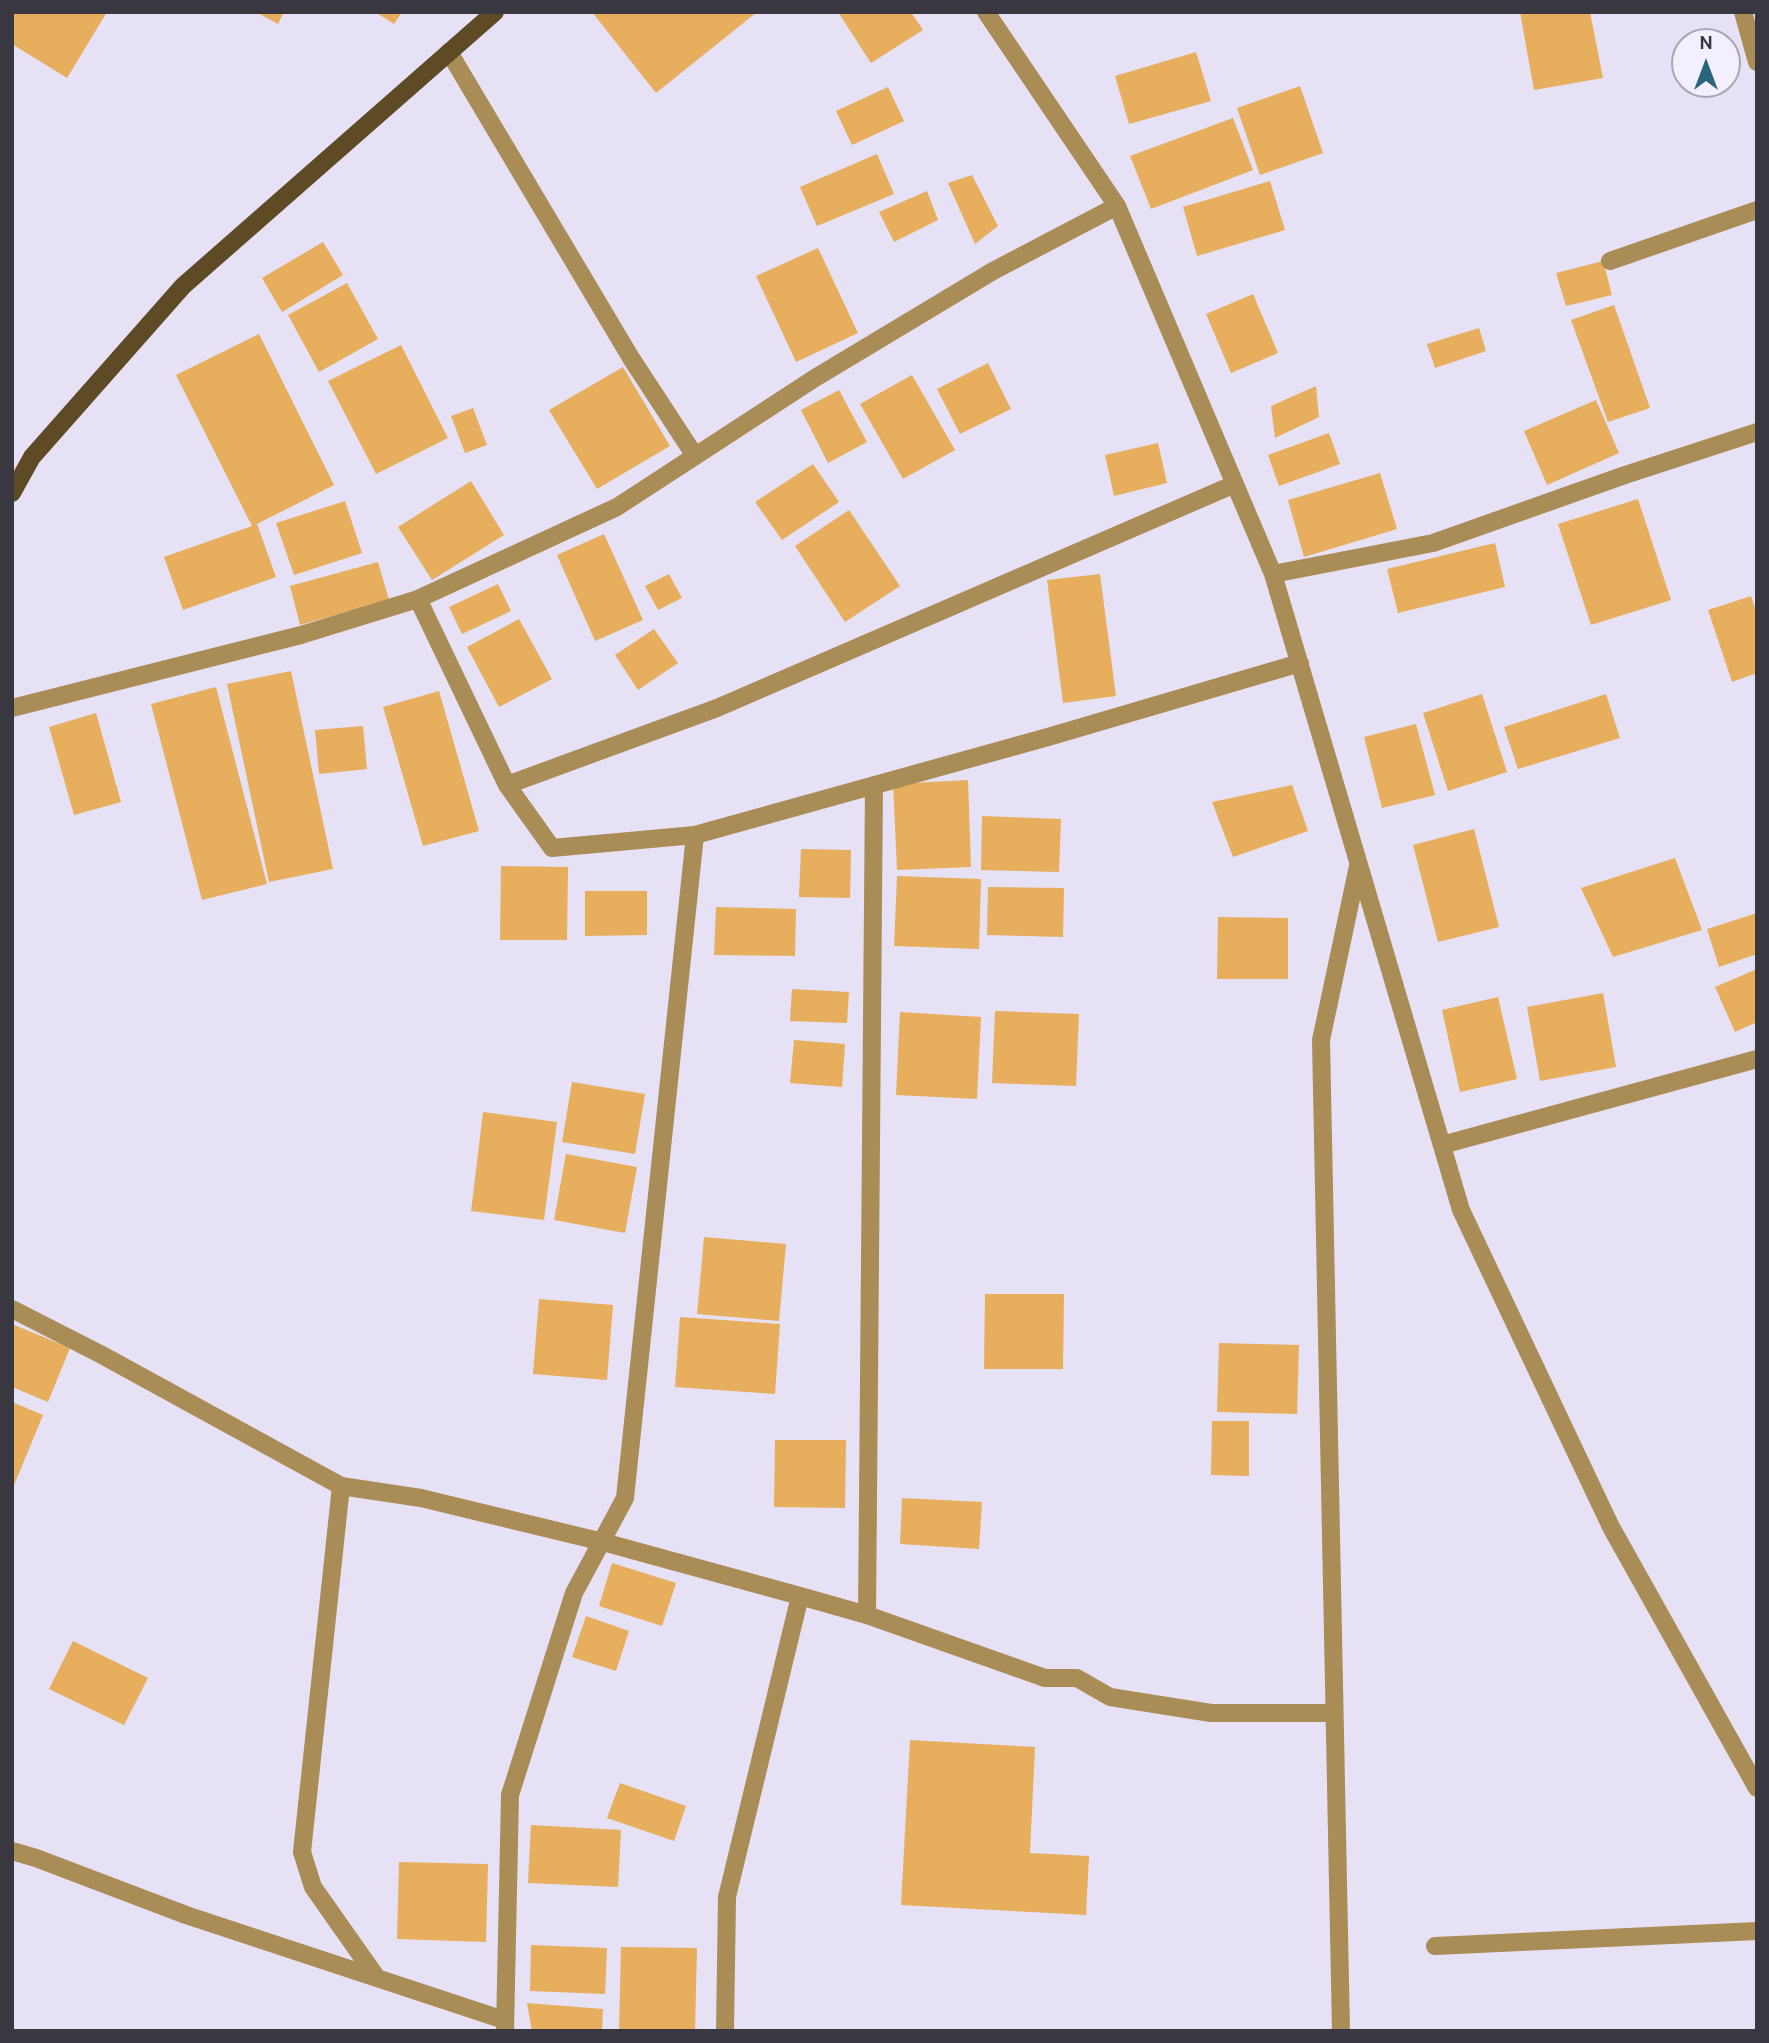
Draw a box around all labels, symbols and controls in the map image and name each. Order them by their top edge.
north arrow [1671,28,1741,98]
text: N [1699,32,1713,56]

